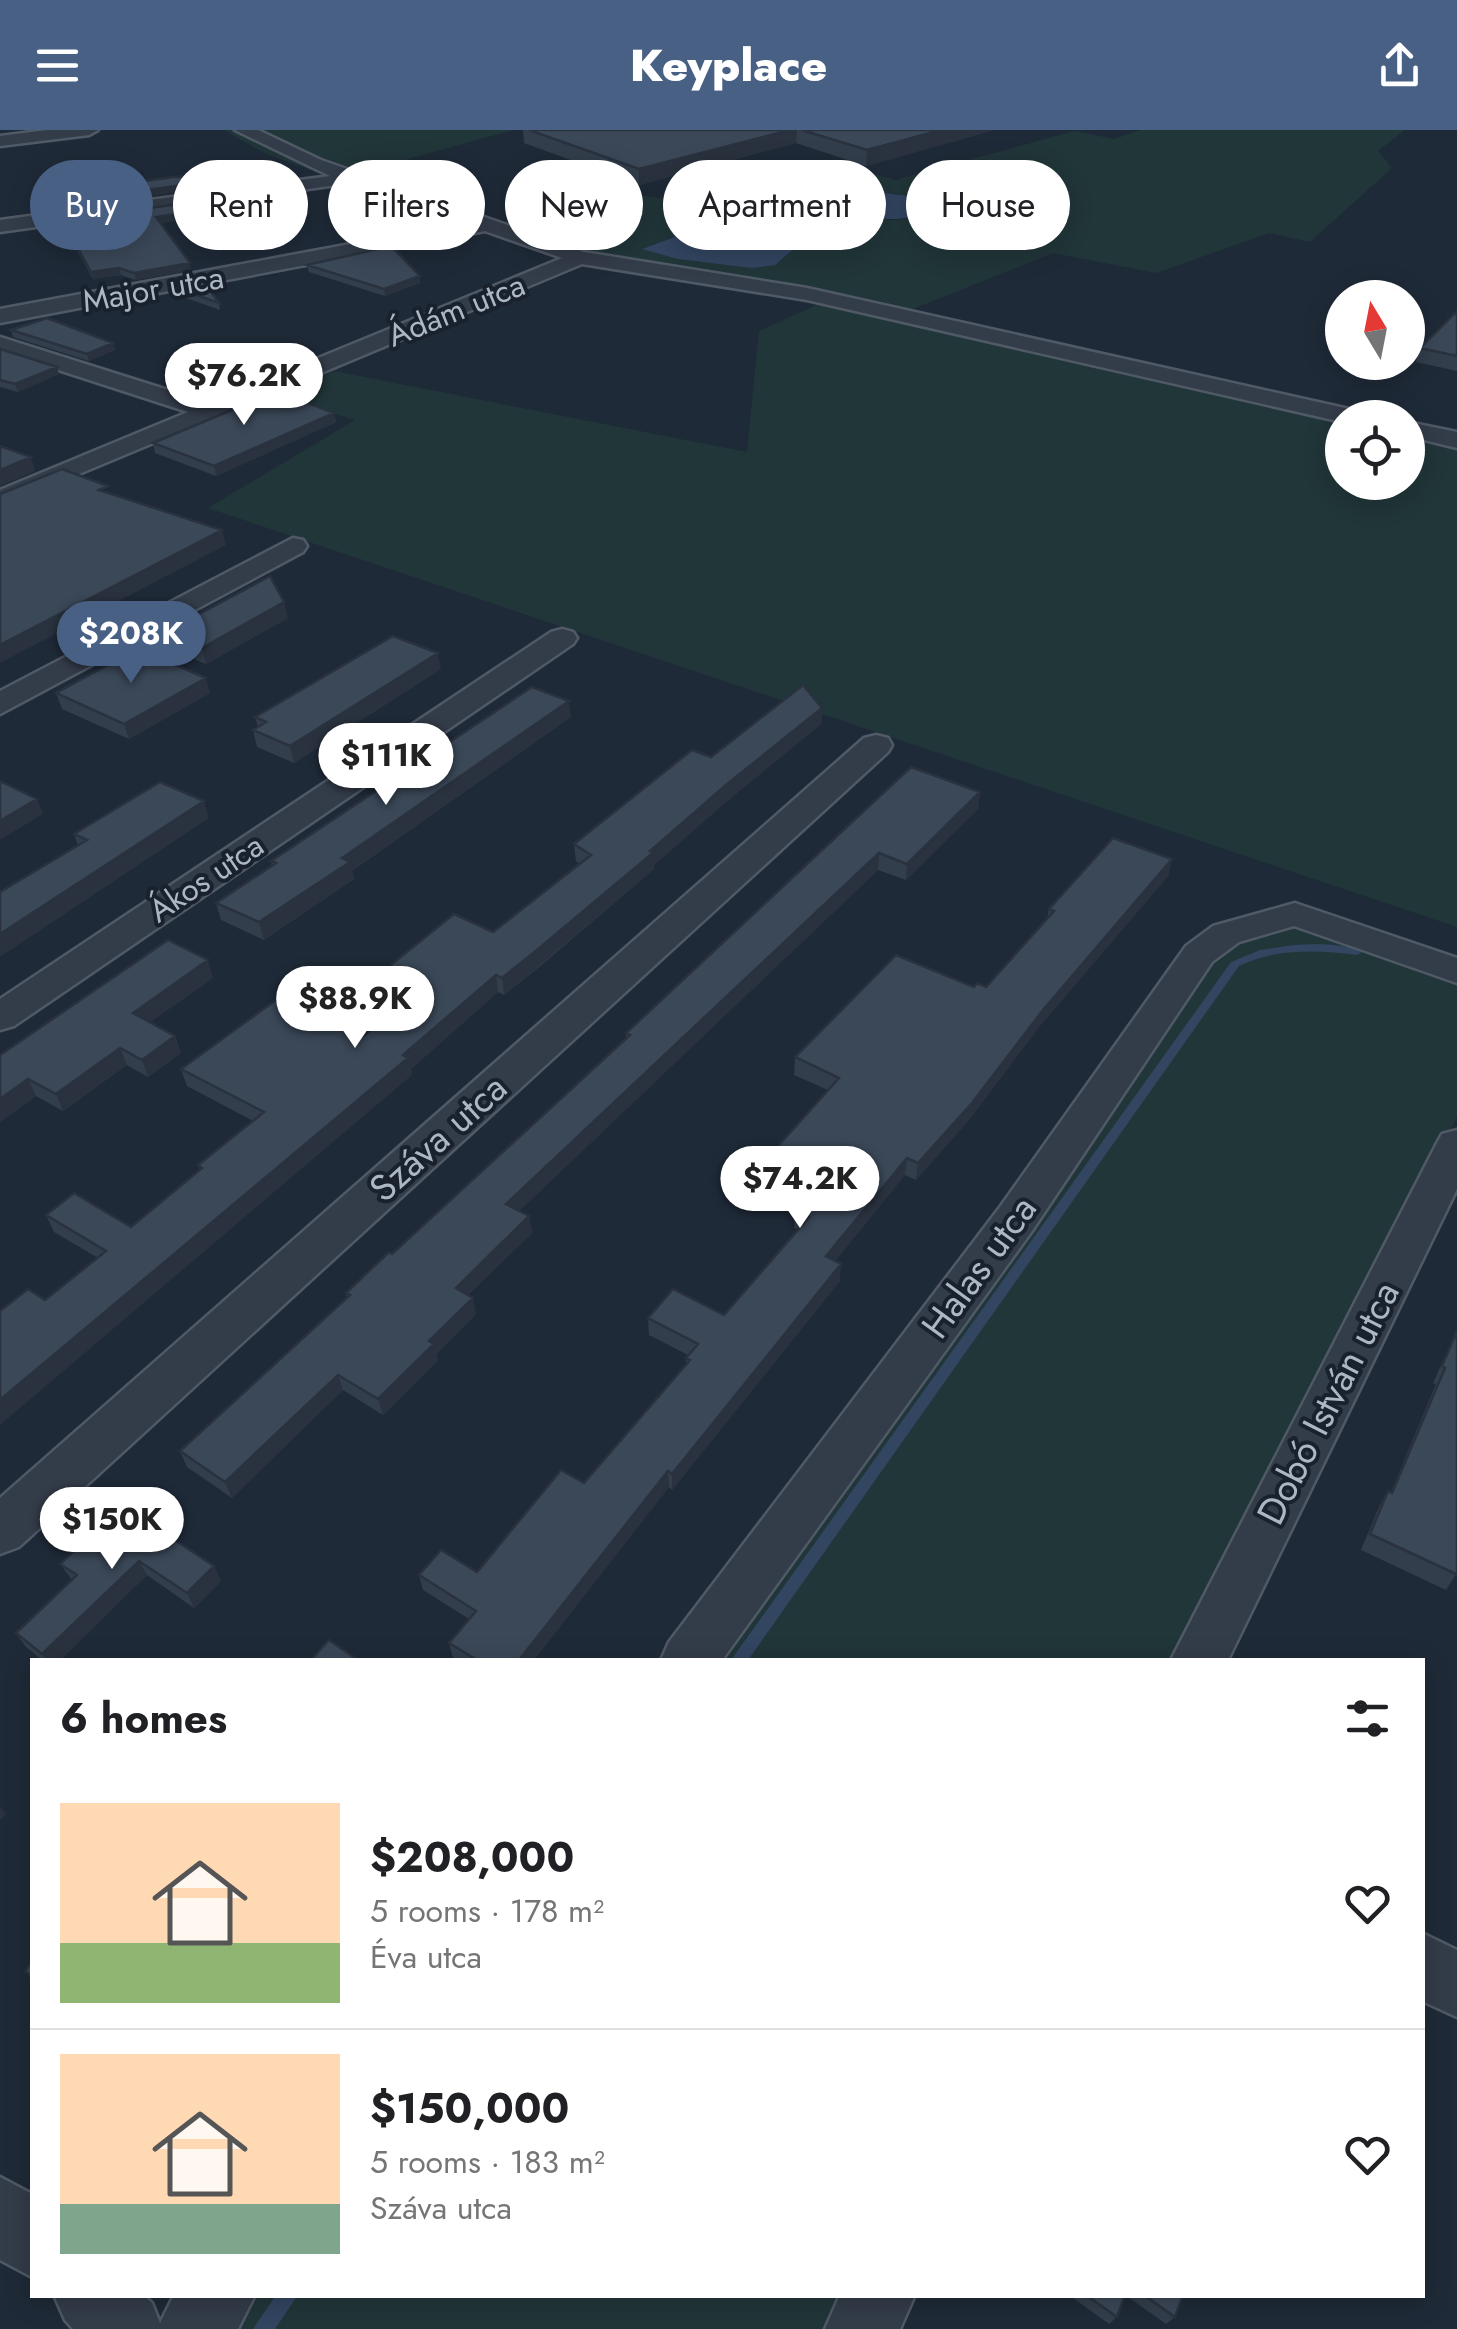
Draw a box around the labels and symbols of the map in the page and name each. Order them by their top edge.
street label: Major utca [79,254,227,324]
street label: Ádám utca [380,262,532,358]
north arrow [1325,280,1425,380]
pin: $76.2K [163,343,325,428]
pin: $208K [61,601,201,686]
pin: $111K [316,723,456,808]
street label: Ákos utca [139,823,273,933]
pin: $88.9K [274,966,436,1051]
street label: Száva utca [357,1061,519,1214]
pin: $74.2K [719,1146,881,1231]
street label: Halas utca [908,1184,1049,1349]
street label: Dobó István utca [1243,1272,1412,1534]
pin: $150K [42,1487,182,1572]

